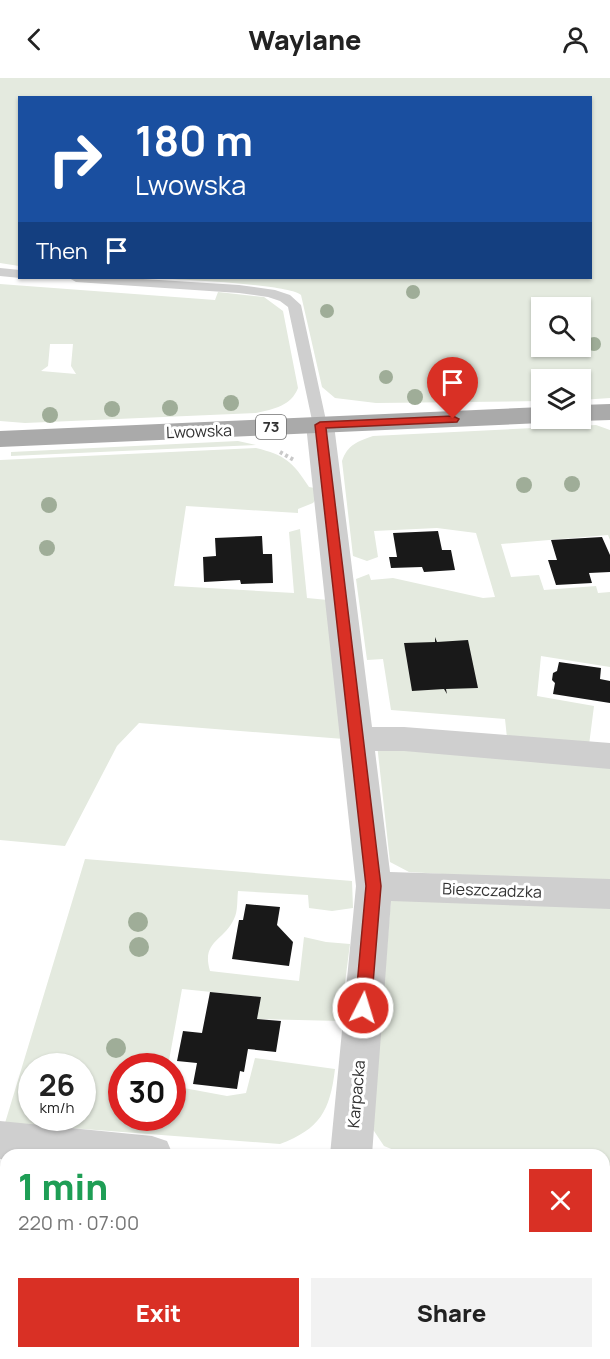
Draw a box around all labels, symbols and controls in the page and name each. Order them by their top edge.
text: Waylane [249,21,361,58]
icon: back [18,23,51,56]
icon: person [559,23,592,56]
text: 180 m [135,111,253,169]
icon: right [36,120,114,198]
text: Lwowska [135,166,246,203]
icon: arrive [100,234,133,267]
text: Then [36,236,88,266]
map controls [531,297,591,429]
button: search [531,297,591,357]
pin [427,357,478,419]
icon: arrive [436,366,469,399]
button: layers [531,369,591,429]
road number: 73 [256,415,286,439]
street label: Lwowska [166,419,232,443]
street label: Bieszczadzka [442,877,542,903]
position arrow [331,976,395,1040]
speed limit sign: 30 [108,1053,186,1131]
street label: Karpacka [342,1059,370,1129]
text: 26 [39,1064,75,1105]
text: km/h [40,1097,74,1118]
text: 1 min [18,1162,108,1211]
button: close [529,1169,592,1232]
text: 220 m · 07:00 [18,1209,139,1236]
button: Exit [18,1278,299,1347]
button: Share [311,1278,592,1347]

